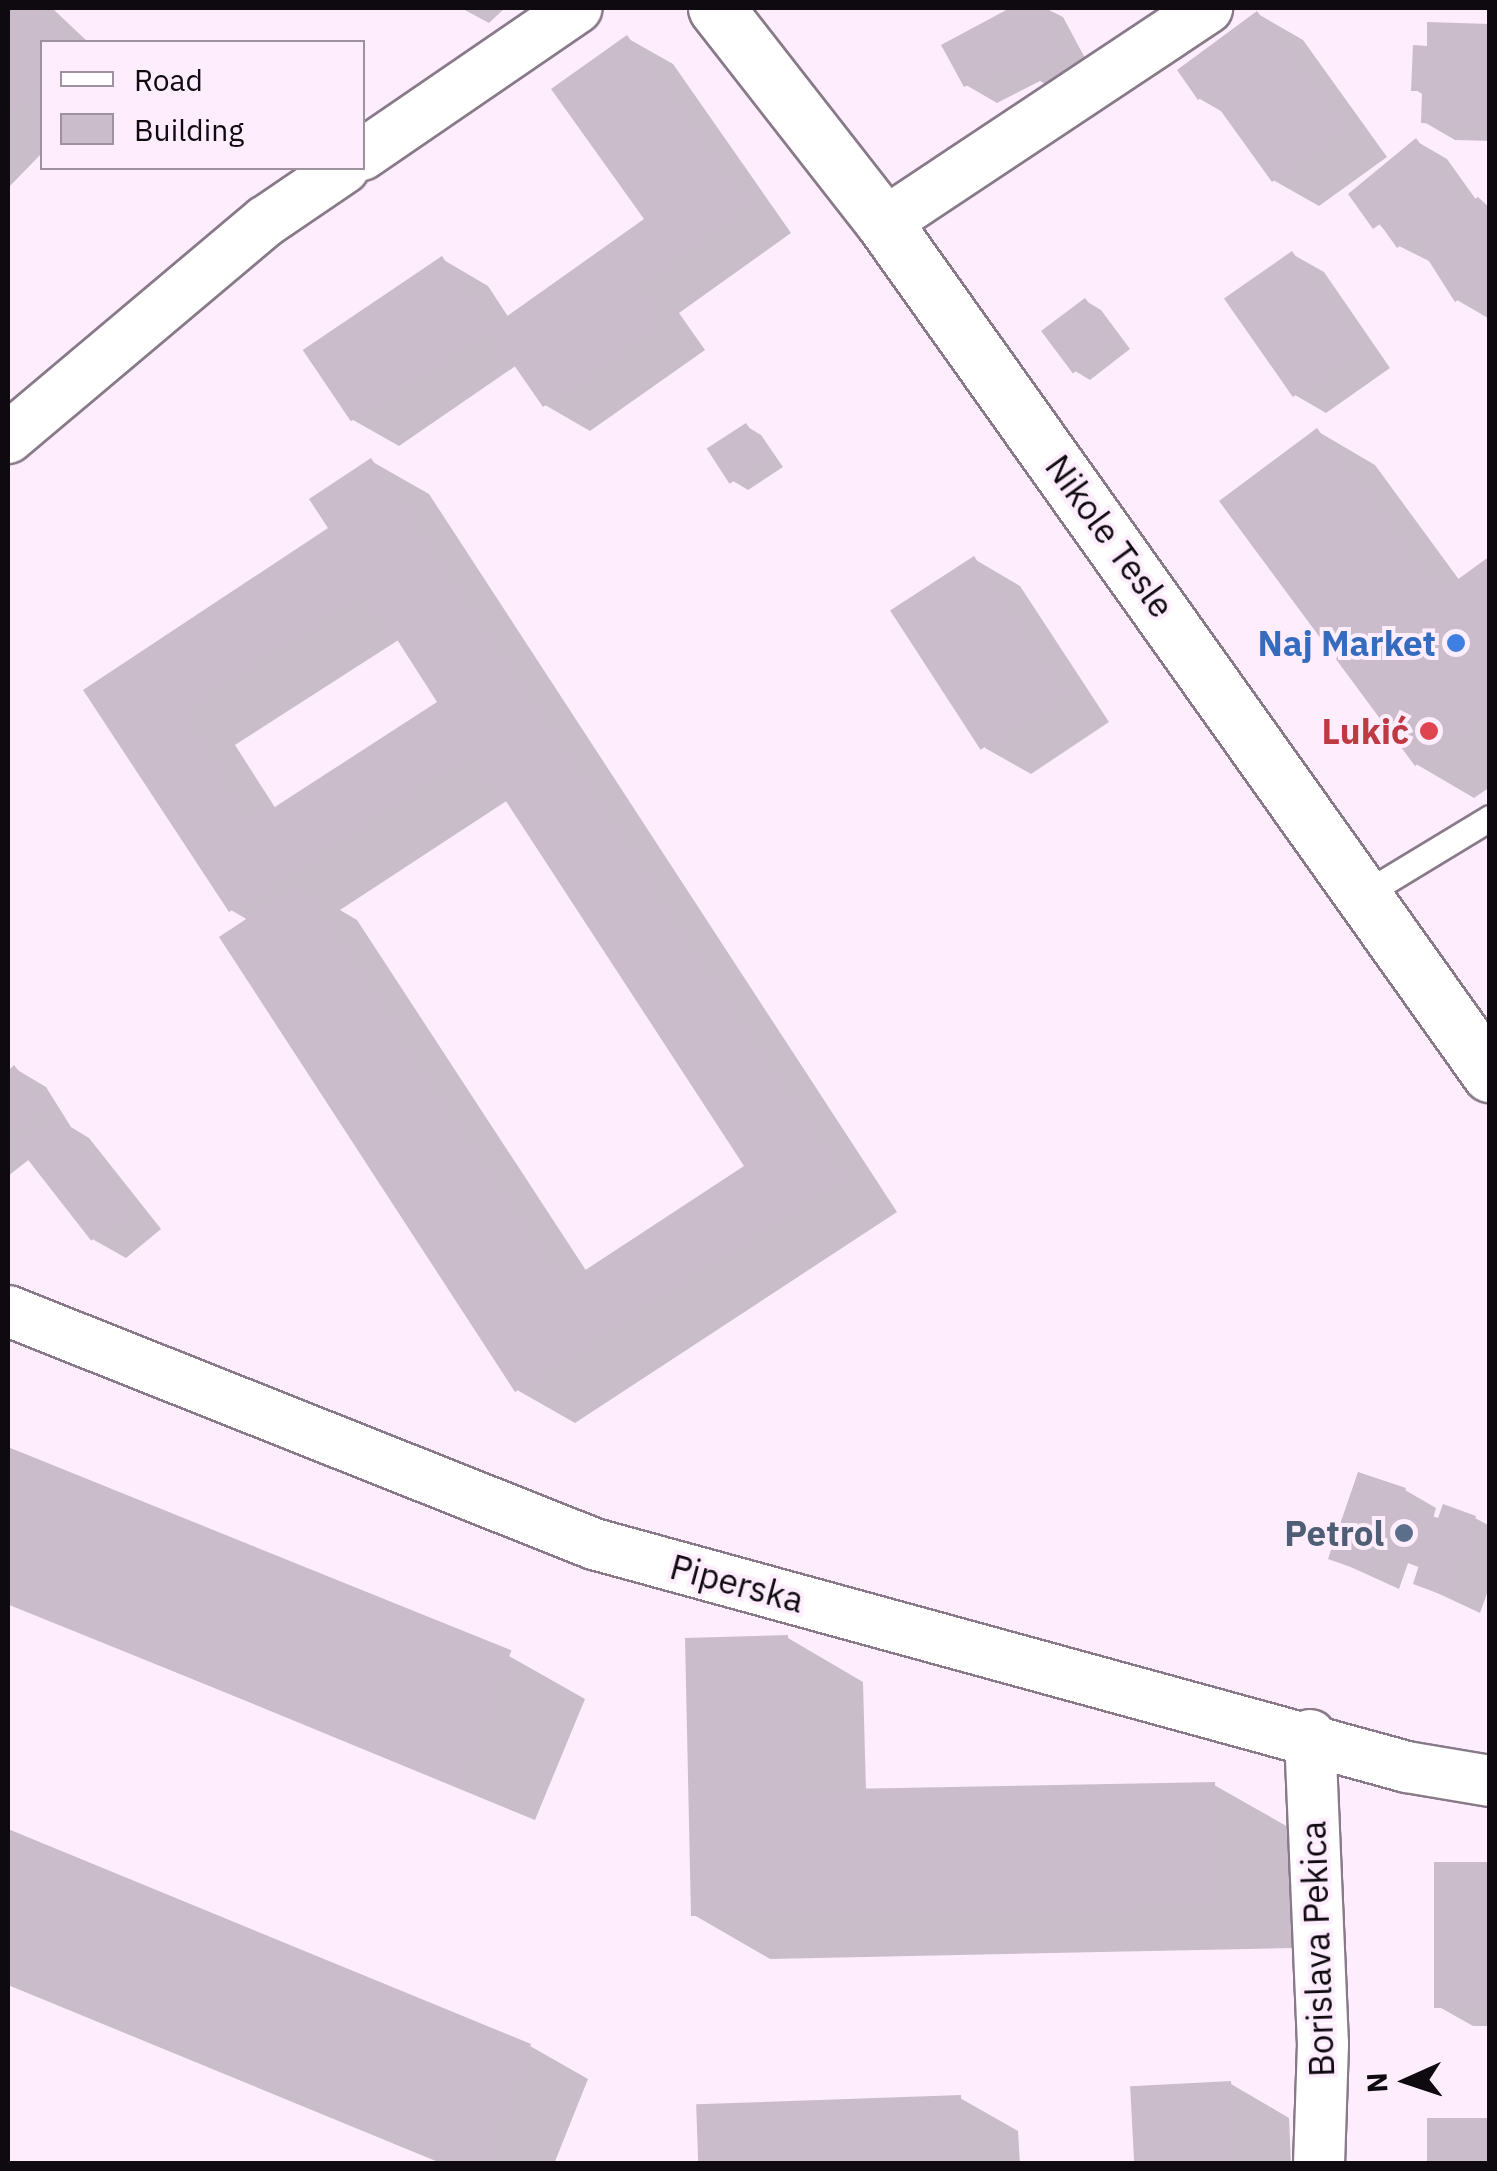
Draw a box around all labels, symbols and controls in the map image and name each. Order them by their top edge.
legend [40,40,365,170]
text: Road [134,60,203,99]
text: Building [134,110,244,149]
street label: Nikole Tesle [1037,447,1183,625]
place label: Naj Market [1257,622,1436,664]
marker: Naj Market [1445,632,1467,654]
place label: Lukić [1321,710,1409,752]
marker: Lukić [1418,720,1440,742]
place label: Petrol [1284,1512,1384,1554]
marker: Petrol [1393,1522,1415,1544]
street label: Piperska [666,1545,808,1621]
street label: Borislava Pekica [1292,1820,1342,2078]
north arrow [1357,2031,1457,2131]
text: N [1358,2072,1396,2094]

